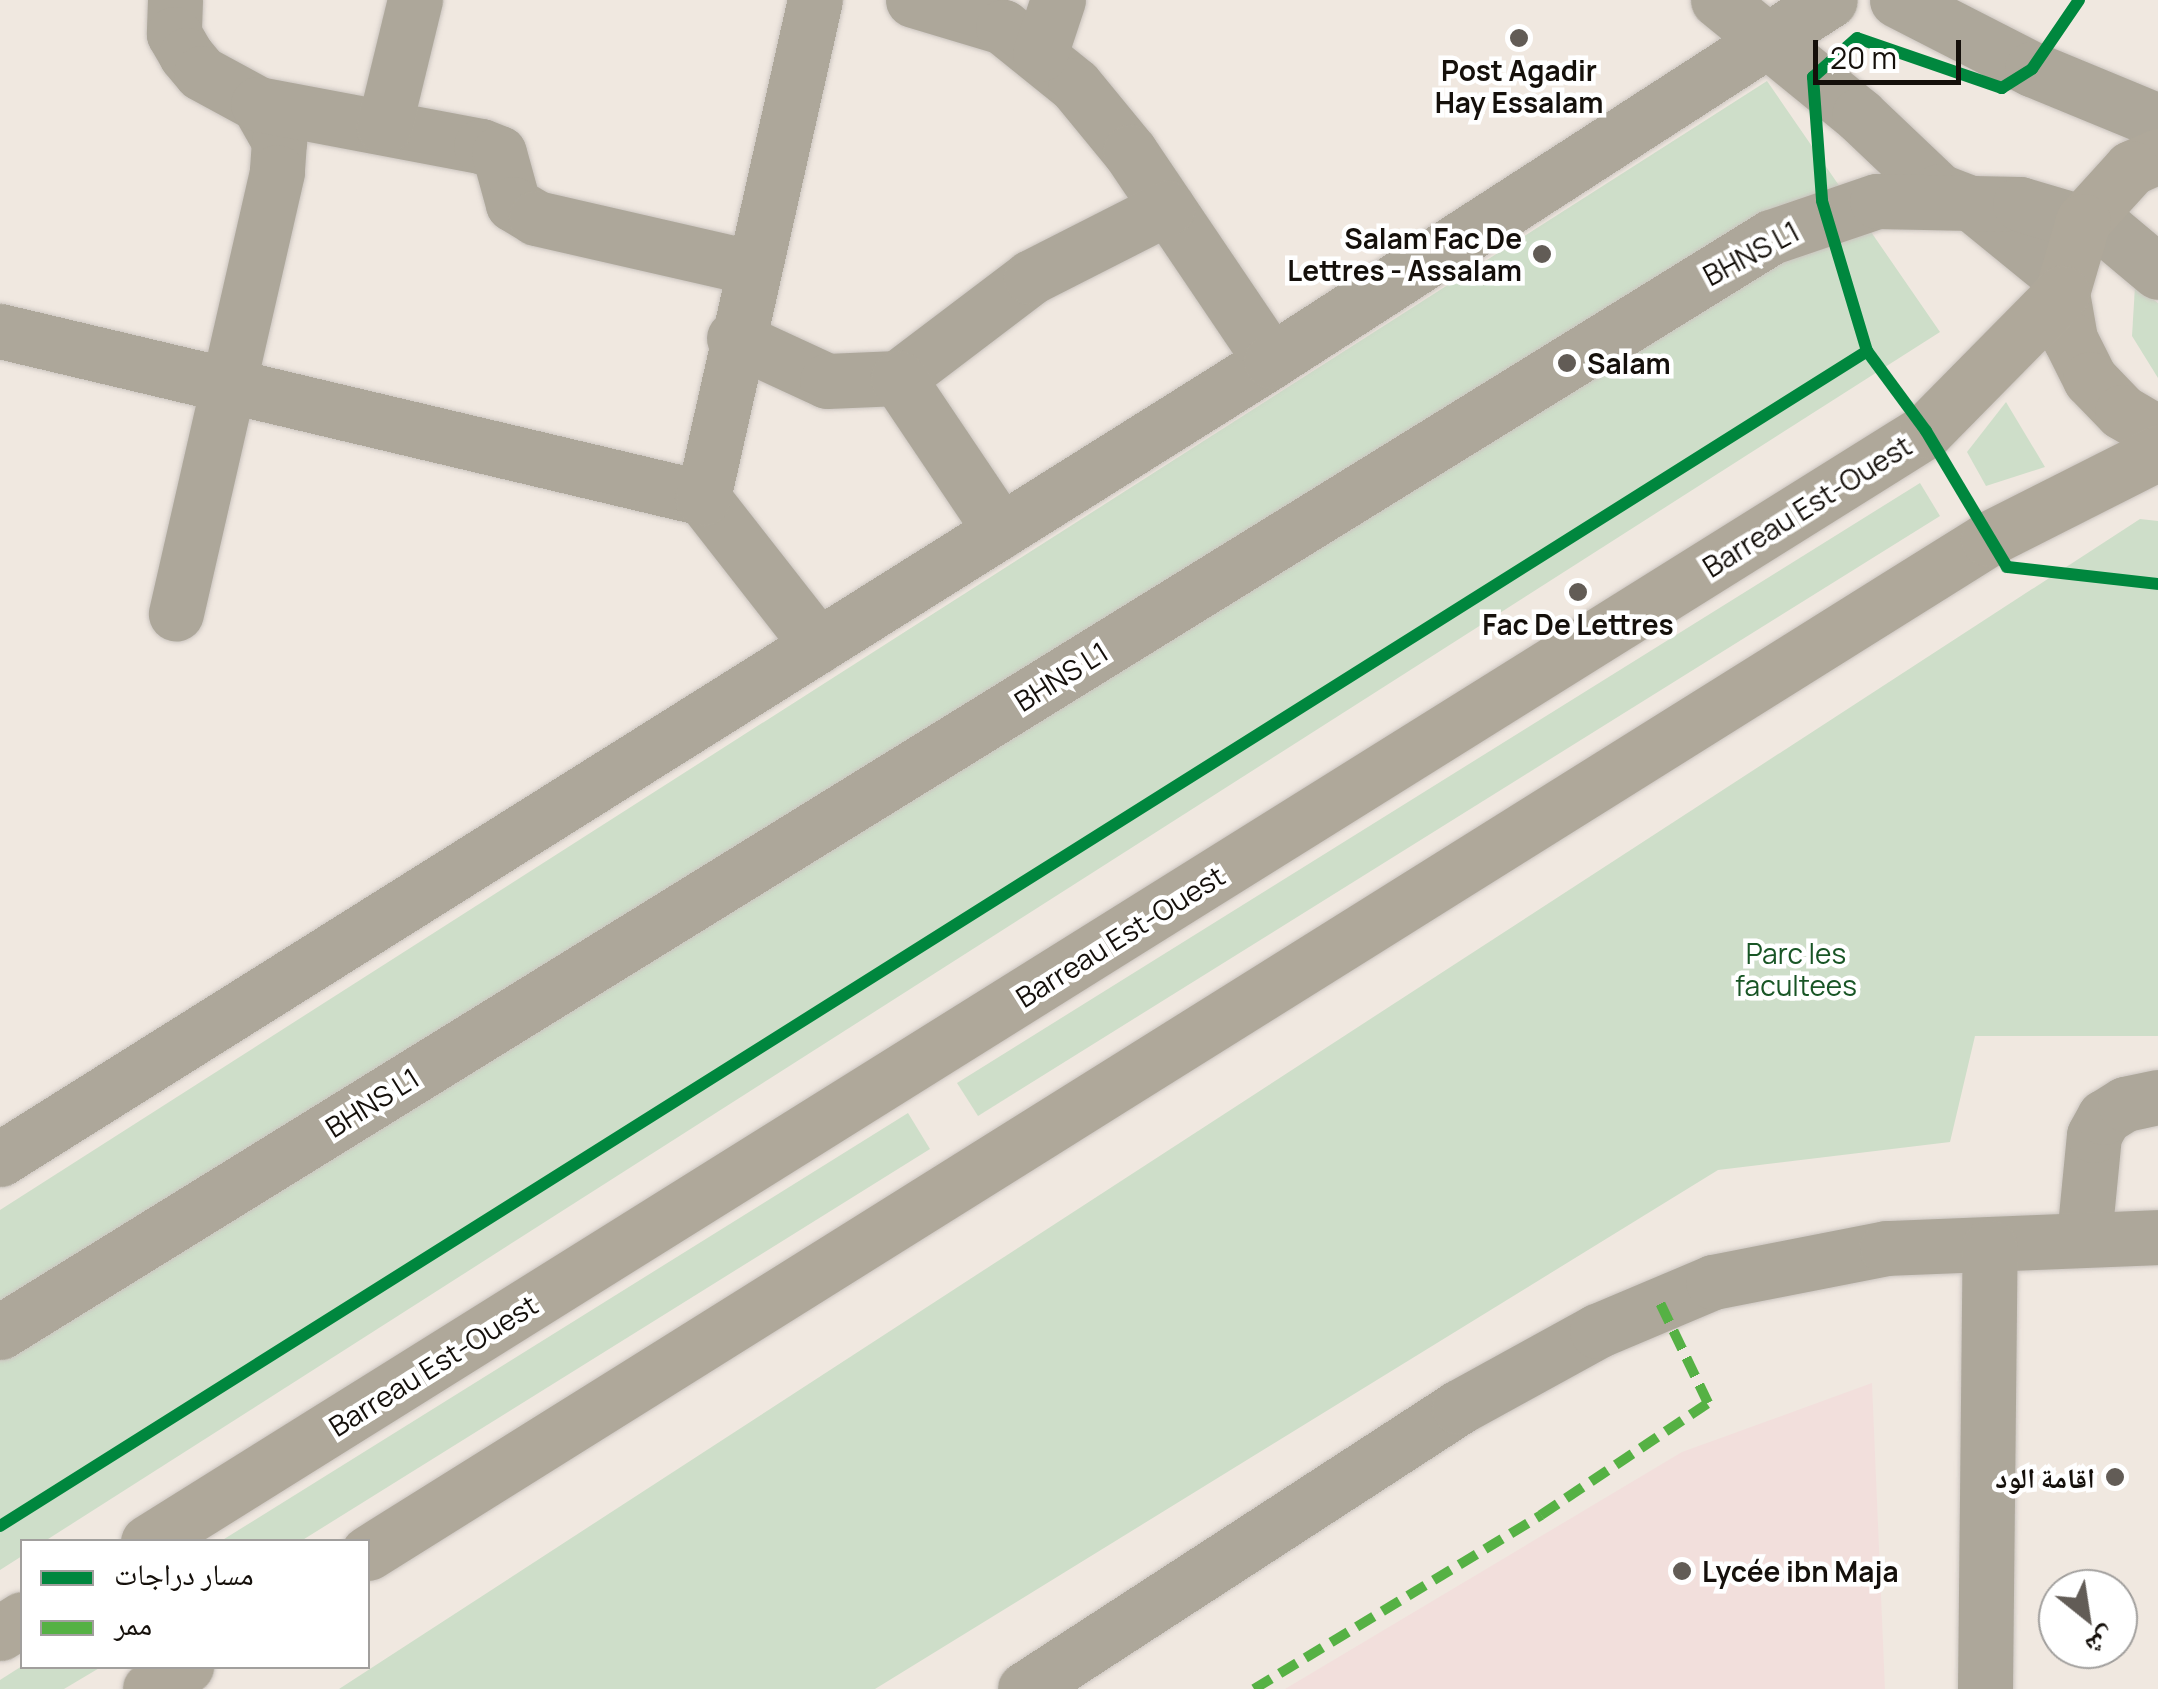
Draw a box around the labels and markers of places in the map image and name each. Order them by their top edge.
marker: Post Agadir Hay Essalam [1508,27,1530,49]
place label: Post Agadir Hay Essalam [1435,53,1603,119]
place label: Salam Fac De Lettres - Assalam [1287,221,1522,287]
marker: Salam Fac De Lettres - Assalam [1531,243,1553,265]
place label: Salam [1587,346,1671,380]
marker: Salam [1556,352,1578,374]
marker: Fac De Lettres [1567,581,1589,603]
place label: Fac De Lettres [1482,607,1674,641]
place label: اقامة الود [1995,1460,2095,1494]
marker: اقامة الود [2104,1466,2126,1488]
place label: Lycée ibn Maja [1702,1554,1899,1588]
marker: Lycée ibn Maja [1671,1560,1693,1582]

